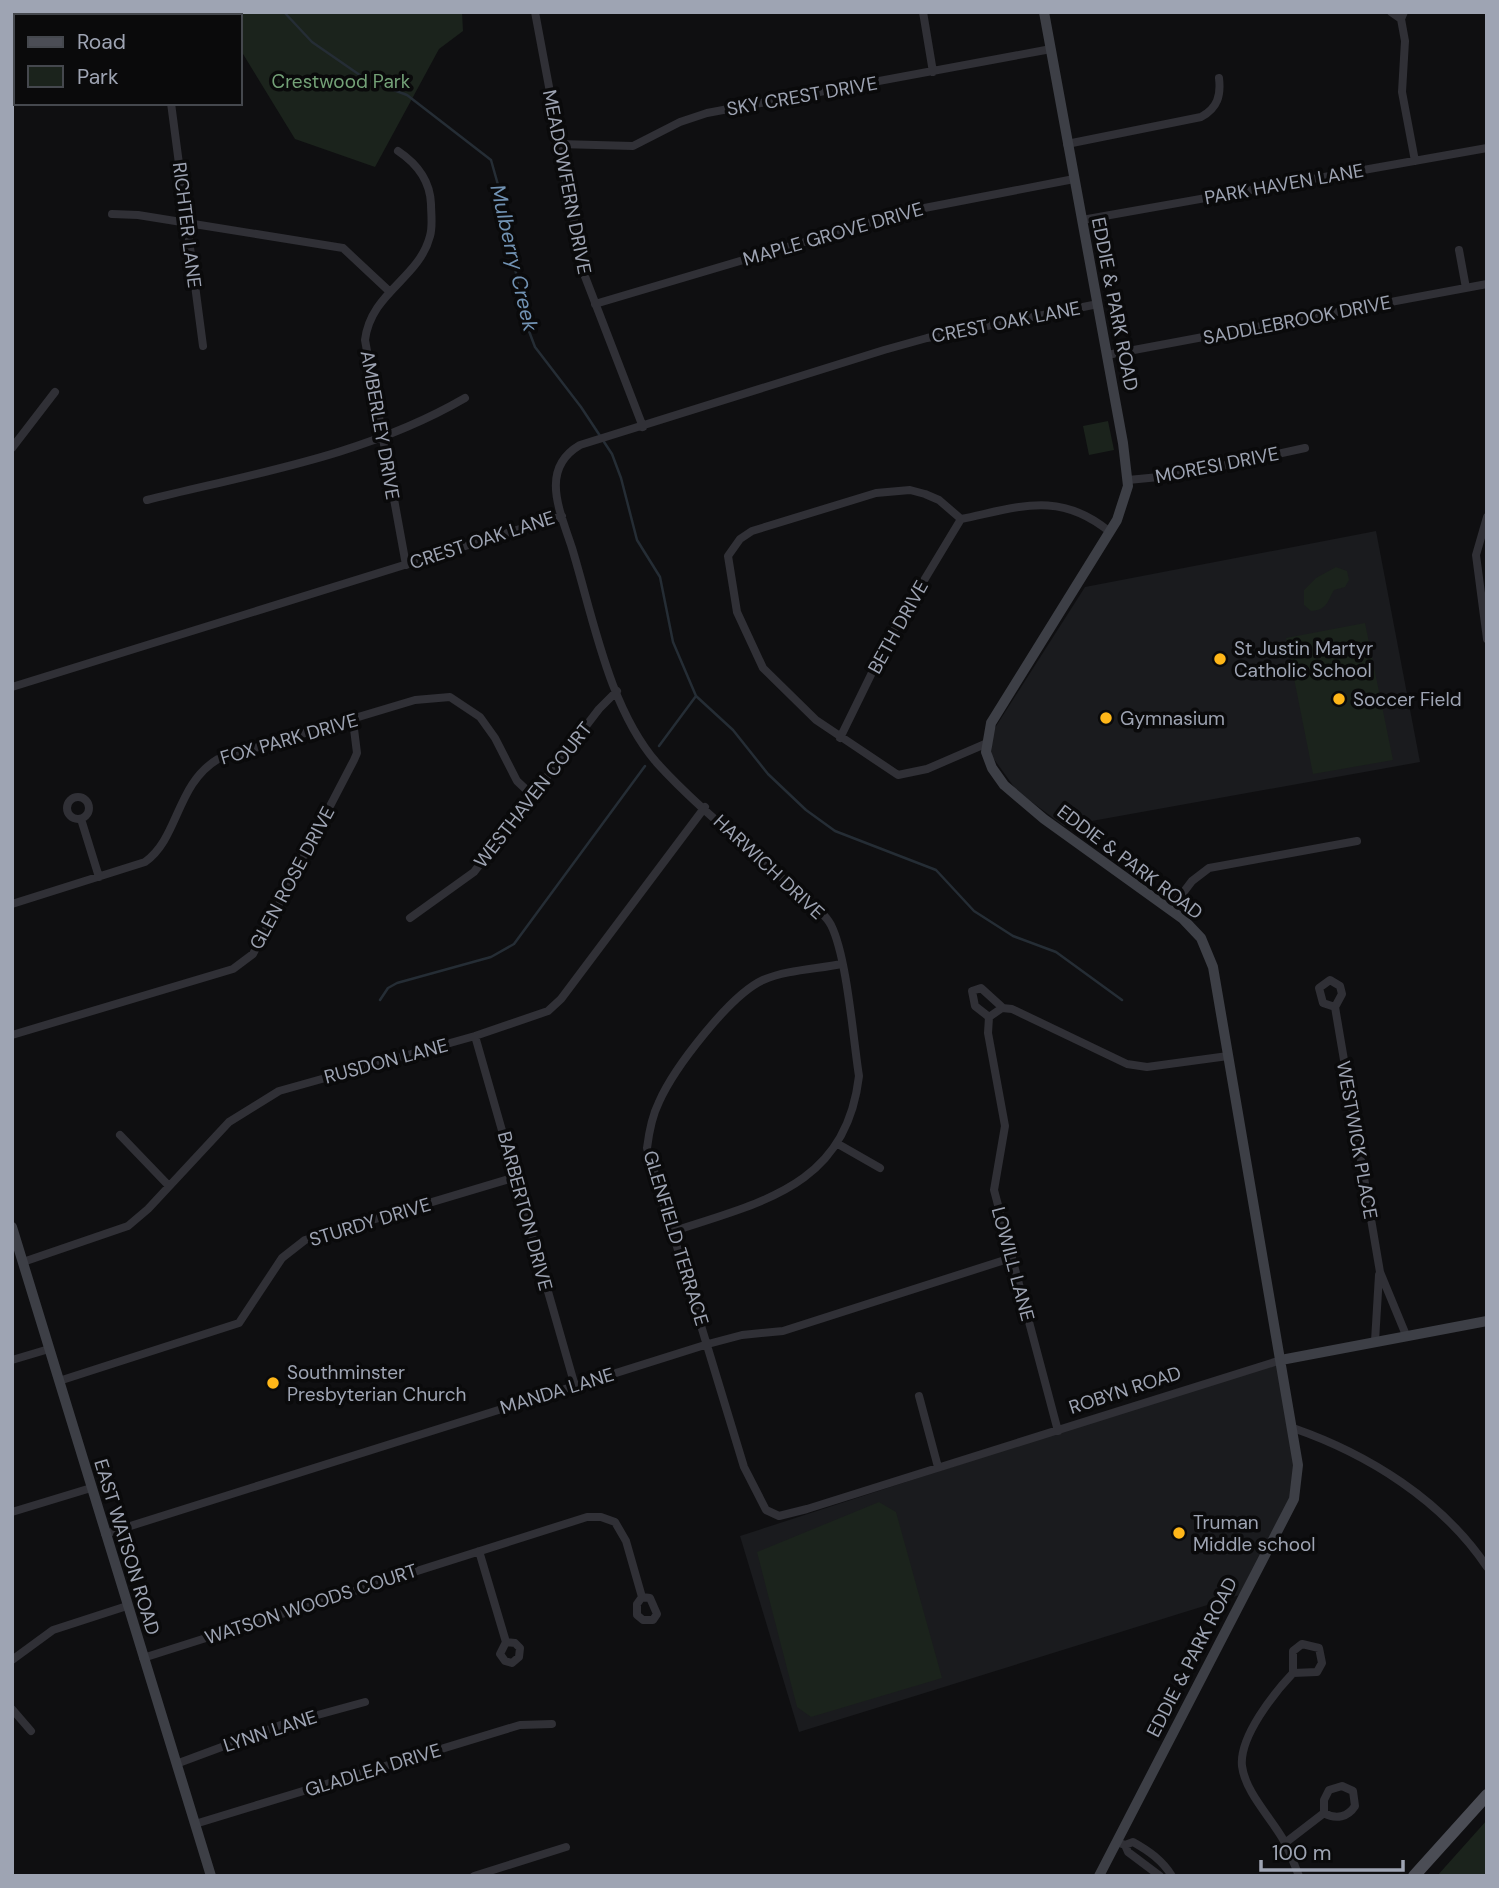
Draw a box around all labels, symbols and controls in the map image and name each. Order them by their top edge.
legend [14,14,242,105]
text: Road [77,28,126,56]
text: Park [77,63,119,91]
park label: Crestwood Park [272,69,411,94]
street label: SKY CREST DRIVE [725,70,879,122]
street label: MEADOWFERN DRIVE [537,88,597,276]
street label: PARK HAVEN LANE [1202,158,1366,210]
street label: RICHTER LANE [167,161,207,289]
water label: Mulberry Creek [483,182,545,334]
street label: MAPLE GROVE DRIVE [740,196,926,272]
street label: EDDIE & PARK ROAD [1086,215,1144,393]
street label: SADDLEBROOK DRIVE [1201,289,1393,351]
street label: CREST OAK LANE [929,295,1083,349]
street label: AMBERLEY DRIVE [355,348,405,502]
street label: MORESI DRIVE [1153,441,1281,489]
street label: CREST OAK LANE [406,505,558,575]
street label: BETH DRIVE [862,576,934,678]
place label: St Justin Martyr Catholic School [1234,636,1373,683]
marker: St Justin Martyr Catholic School [1212,651,1228,667]
place label: Soccer Field [1353,687,1462,712]
marker: Soccer Field [1331,691,1347,707]
place label: Gymnasium [1120,706,1225,731]
street label: FOX PARK DRIVE [217,707,361,771]
marker: Gymnasium [1098,710,1114,726]
street label: WESTHAVEN COURT [468,717,598,873]
street label: EDDIE & PARK ROAD [1052,799,1208,925]
street label: GLEN ROSE DRIVE [244,802,340,954]
street label: HARWICH DRIVE [708,809,830,925]
street label: RUSDON LANE [321,1032,451,1090]
street label: WESTWICK PLACE [1331,1059,1383,1221]
street label: BARBERTON DRIVE [492,1129,558,1293]
street label: GLENFIELD TERRACE [637,1147,715,1329]
street label: STURDY DRIVE [306,1192,434,1252]
street label: LOWILL LANE [986,1204,1040,1324]
place label: Southminster Presbyterian Church [287,1360,466,1407]
street label: ROBYN ROAD [1066,1360,1184,1420]
street label: MANDA LANE [497,1362,617,1420]
marker: Southminster Presbyterian Church [265,1375,281,1391]
street label: EAST WATSON ROAD [88,1456,166,1638]
place label: Truman Middle school [1193,1510,1316,1557]
marker: Truman Middle school [1171,1525,1187,1541]
street label: WATSON WOODS COURT [202,1558,421,1650]
street label: EDDIE & PARK ROAD [1141,1573,1243,1741]
street label: LYNN LANE [220,1704,320,1758]
street label: GLADLEA DRIVE [302,1737,444,1803]
scale bar [1261,1828,1403,1872]
text: 100 m [1272,1839,1332,1867]

